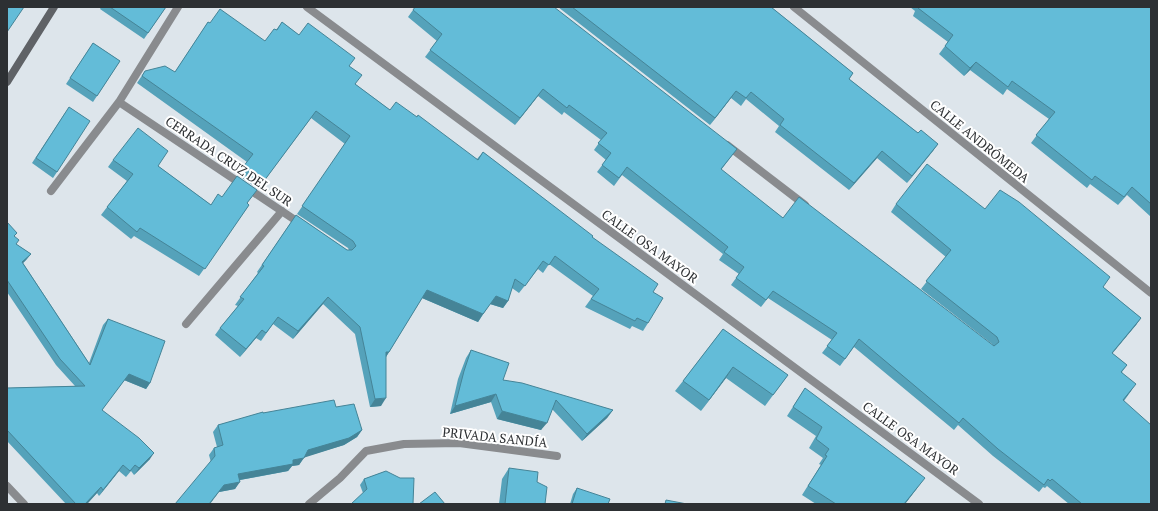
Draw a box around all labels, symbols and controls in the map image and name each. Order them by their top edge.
street label: CALLE ANDRÓMEDA [927,95,1034,187]
street label: CERRADA CRUZ DEL SUR [162,112,296,211]
street label: CALLE OSA MAYOR [598,205,702,288]
street label: CALLE OSA MAYOR [859,397,963,480]
street label: PRIVADA SANDÍA [442,423,548,451]

